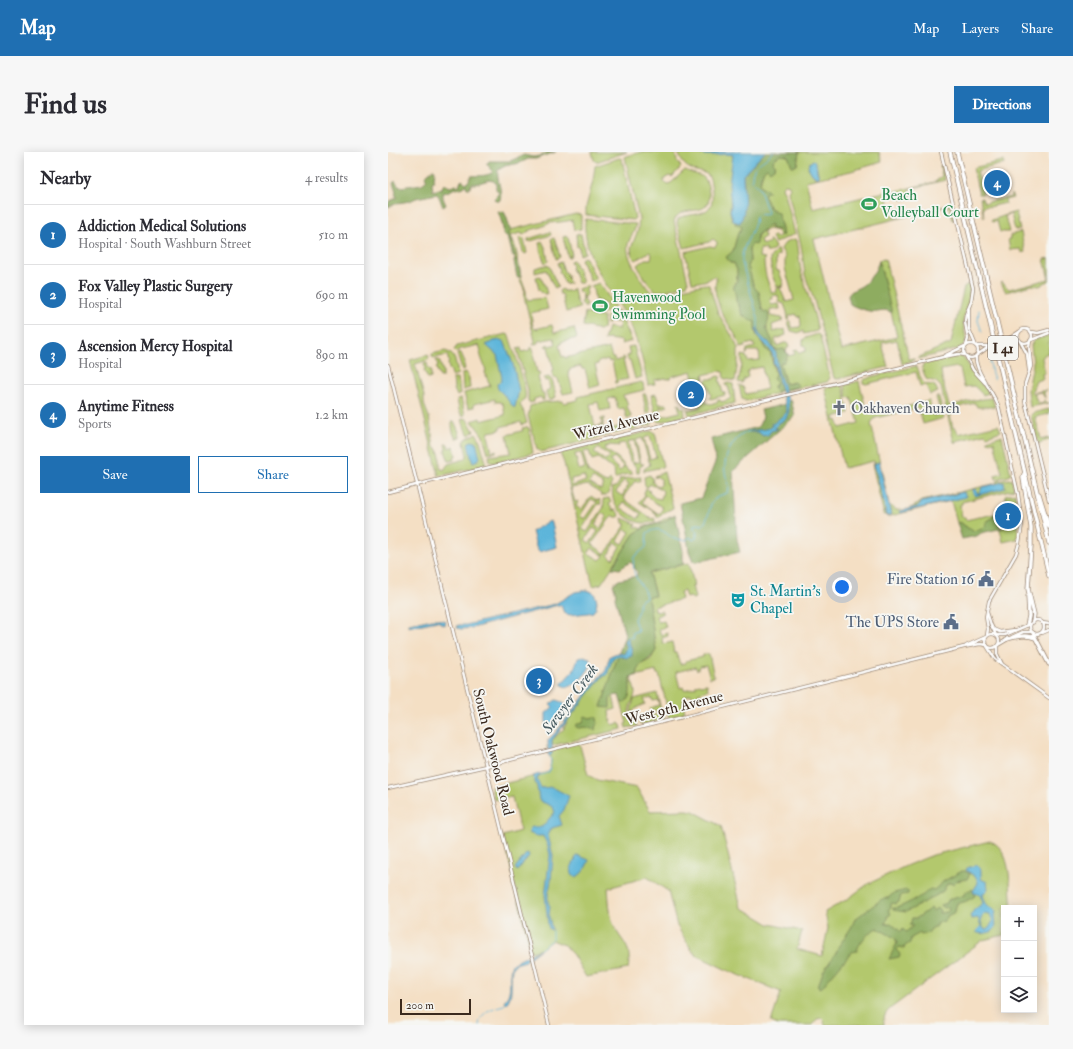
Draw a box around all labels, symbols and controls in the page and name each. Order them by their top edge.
text: Map [20,16,56,40]
text: Map [913,20,939,37]
text: Layers [961,20,999,37]
text: Share [1021,20,1053,37]
button: Directions [954,86,1049,123]
text: Find us [24,87,107,122]
text: Nearby [40,168,91,189]
pin: 4 [984,168,1010,198]
text: 4 results [305,170,348,186]
place label: Beach Volleyball Court [881,186,979,222]
sports icon: Beach Volleyball Court [860,195,878,213]
text: Addiction Medical Solutions [78,217,246,236]
text: 1 [51,227,55,243]
text: 510 m [318,227,348,243]
text: Hospital · South Washburn Street [78,236,251,252]
text: Fox Valley Plastic Surgery [78,277,232,296]
text: 2 [50,287,56,303]
text: 690 m [315,287,348,303]
place label: Havenwood Swimming Pool [612,288,706,324]
text: Hospital [78,296,122,312]
sports icon: Havenwood Swimming Pool [591,297,609,315]
road number: I 41 [988,336,1018,360]
text: Ascension Mercy Hospital [78,337,233,356]
text: 3 [51,347,56,363]
text: 890 m [316,347,348,363]
text: Hospital [78,356,122,372]
pin: 2 [678,379,704,409]
text: Anytime Fitness [78,397,174,416]
church icon: Oakhaven Church [830,399,848,417]
place label: Oakhaven Church [851,399,960,418]
street label: Witzel Avenue [570,405,661,445]
text: 4 [49,407,57,423]
text: 1.2 km [315,407,348,423]
text: Sports [78,416,112,432]
button: Save [40,456,190,493]
button: Share [198,456,348,493]
pin: 1 [995,501,1021,531]
place label: Fire Station 16 [887,570,975,589]
public building icon: Fire Station 16 [977,570,995,588]
your location [832,577,852,597]
place label: St. Martin's Chapel [750,582,821,619]
theatre icon: St. Martin's Chapel [729,591,747,609]
place label: The UPS Store [846,613,939,632]
public building icon: The UPS Store [942,613,960,631]
water label: Sawyer Creek [537,660,603,739]
pin: 3 [526,666,552,696]
street label: South Oakwood Road [468,687,518,818]
street label: West 9th Avenue [622,687,725,730]
map controls [1001,905,1037,1013]
button: + [1001,905,1037,941]
button: − [1001,941,1037,977]
button: layers [1001,977,1037,1013]
scale bar [400,997,471,1016]
text: 200 m [406,999,434,1012]

